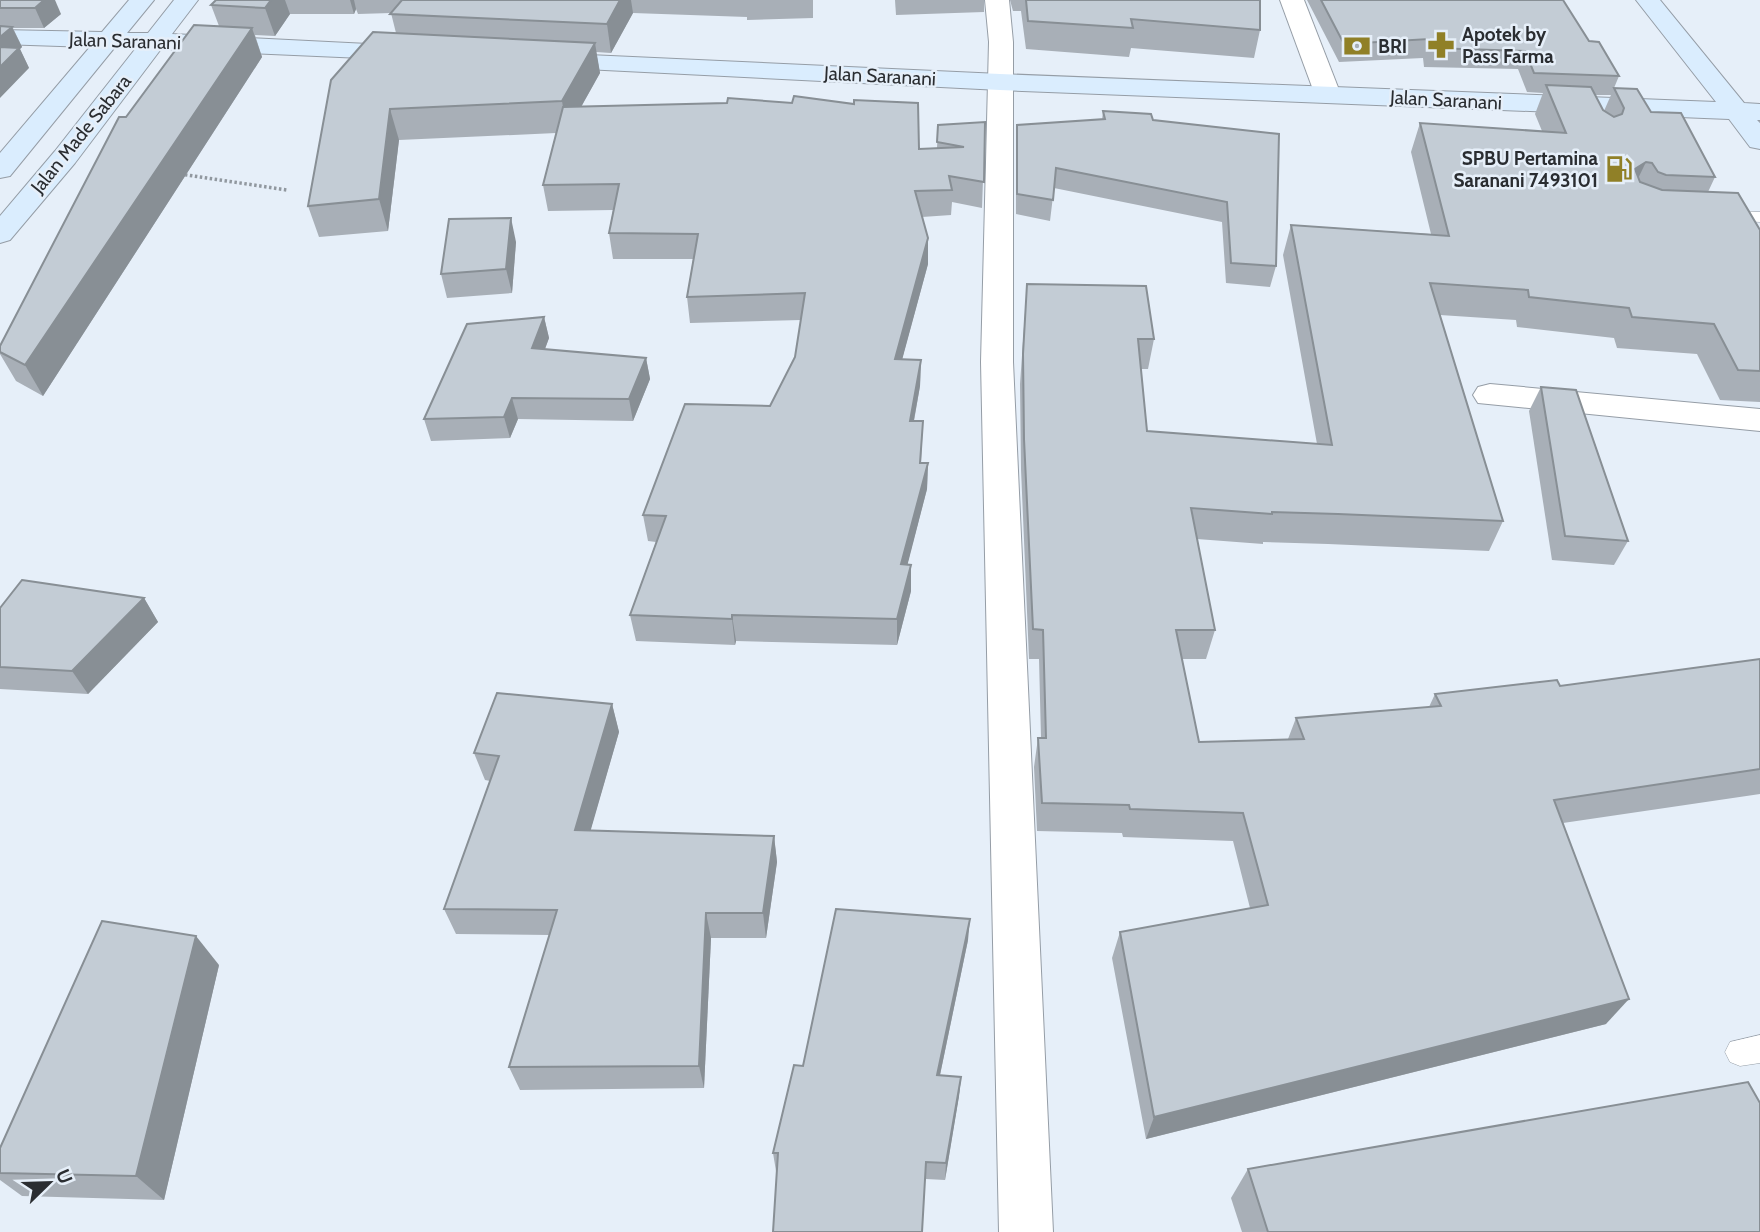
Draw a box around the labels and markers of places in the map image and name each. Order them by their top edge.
place label: Apotek by Pass Farma [1462,23,1554,68]
pharmacy icon: Apotek by Pass Farma [1426,30,1456,60]
bank icon: BRI [1342,31,1372,61]
place label: BRI [1378,35,1407,58]
place label: SPBU Pertamina Saranani 7493101 [1453,147,1599,192]
fuel station icon: SPBU Pertamina Saranani 7493101 [1604,154,1634,184]

